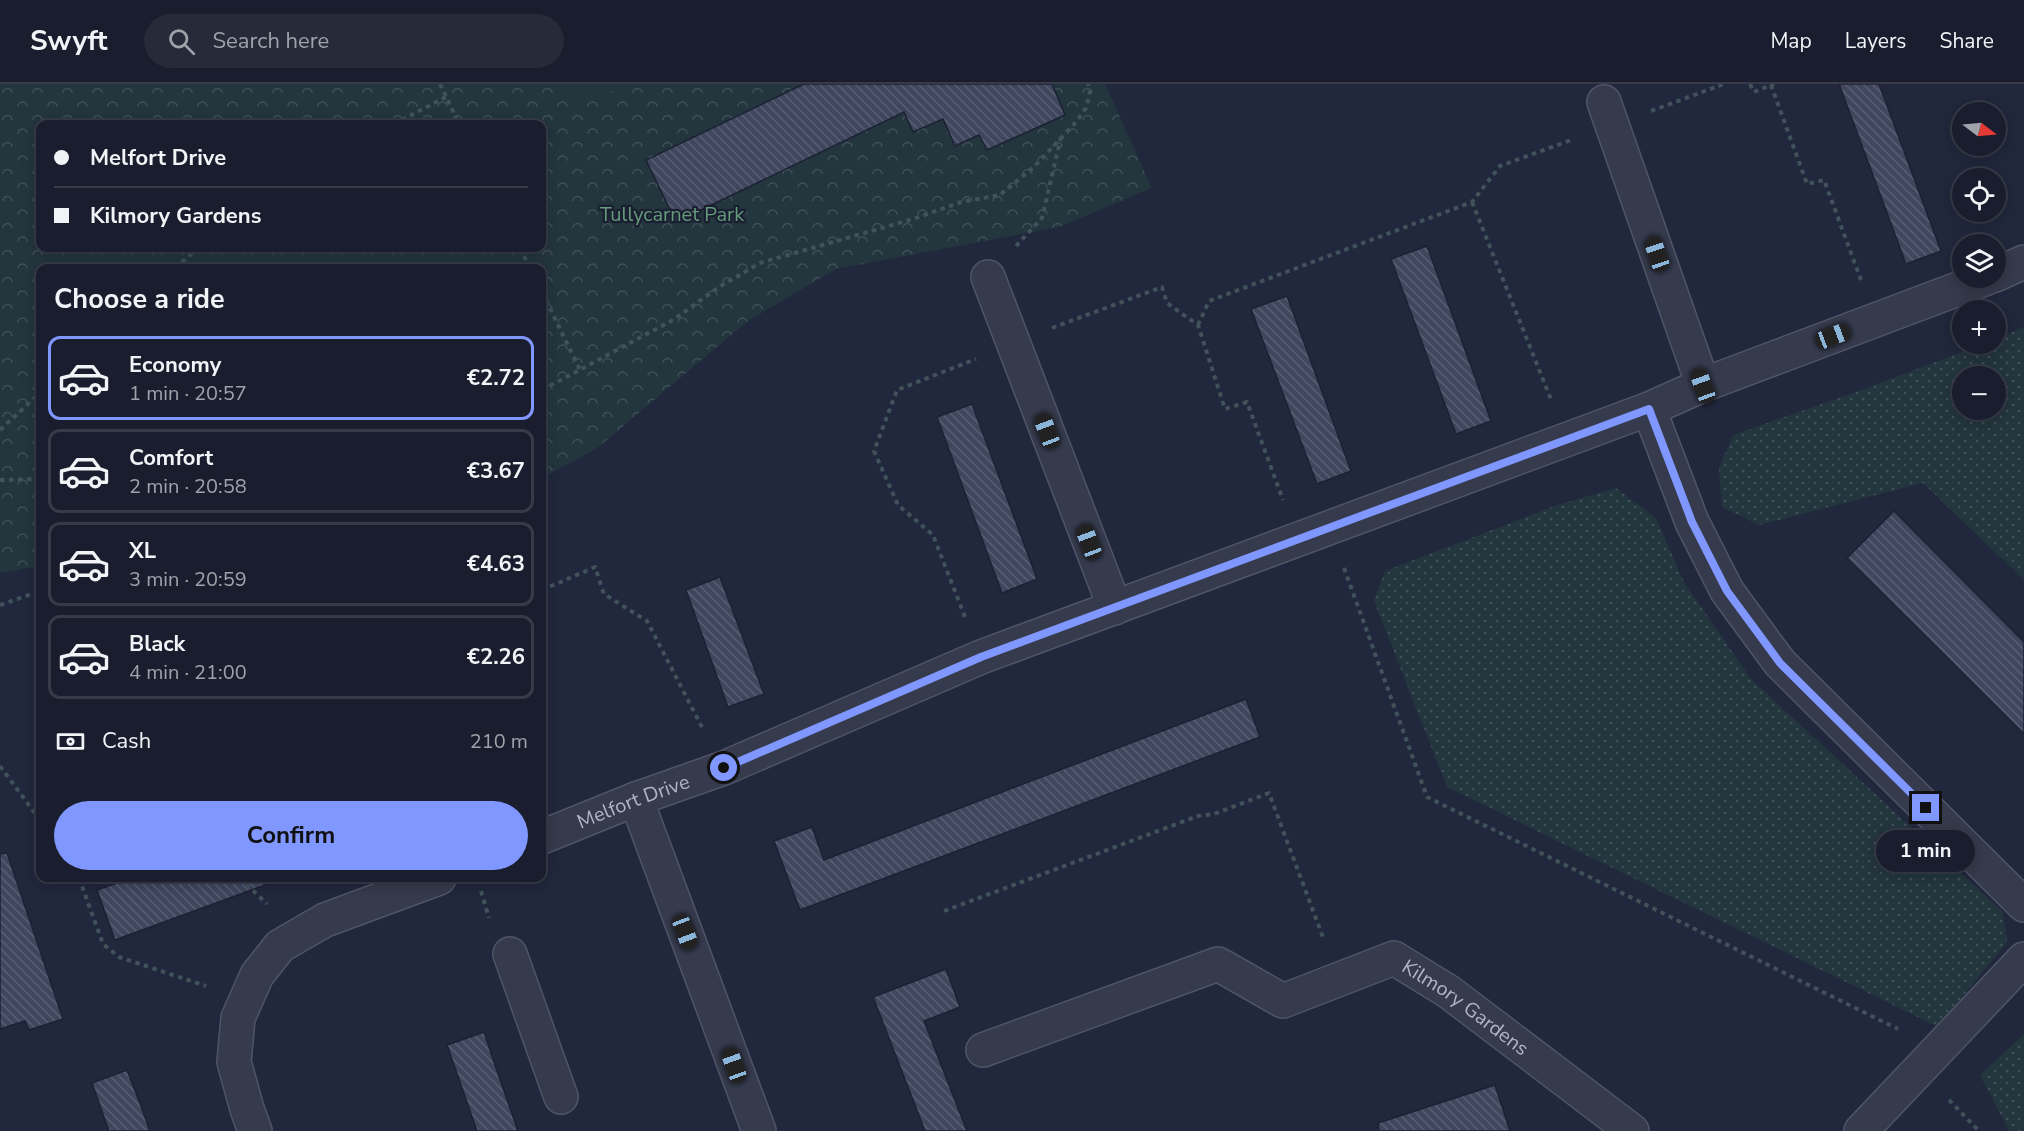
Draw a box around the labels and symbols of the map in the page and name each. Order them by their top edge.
north arrow [1952,102,2006,156]
park label: Tullycarnet Park [600,201,745,228]
car [1643,234,1671,274]
car [1813,321,1853,351]
car [1688,366,1718,406]
car [1032,411,1062,451]
car [1074,522,1104,562]
route start [710,754,737,781]
street label: Melfort Drive [573,768,693,835]
route end [1912,794,1939,821]
callout: 1 min [1876,829,1976,871]
car [670,912,700,952]
street label: Kilmory Gardens [1397,953,1535,1062]
car [719,1045,749,1085]

